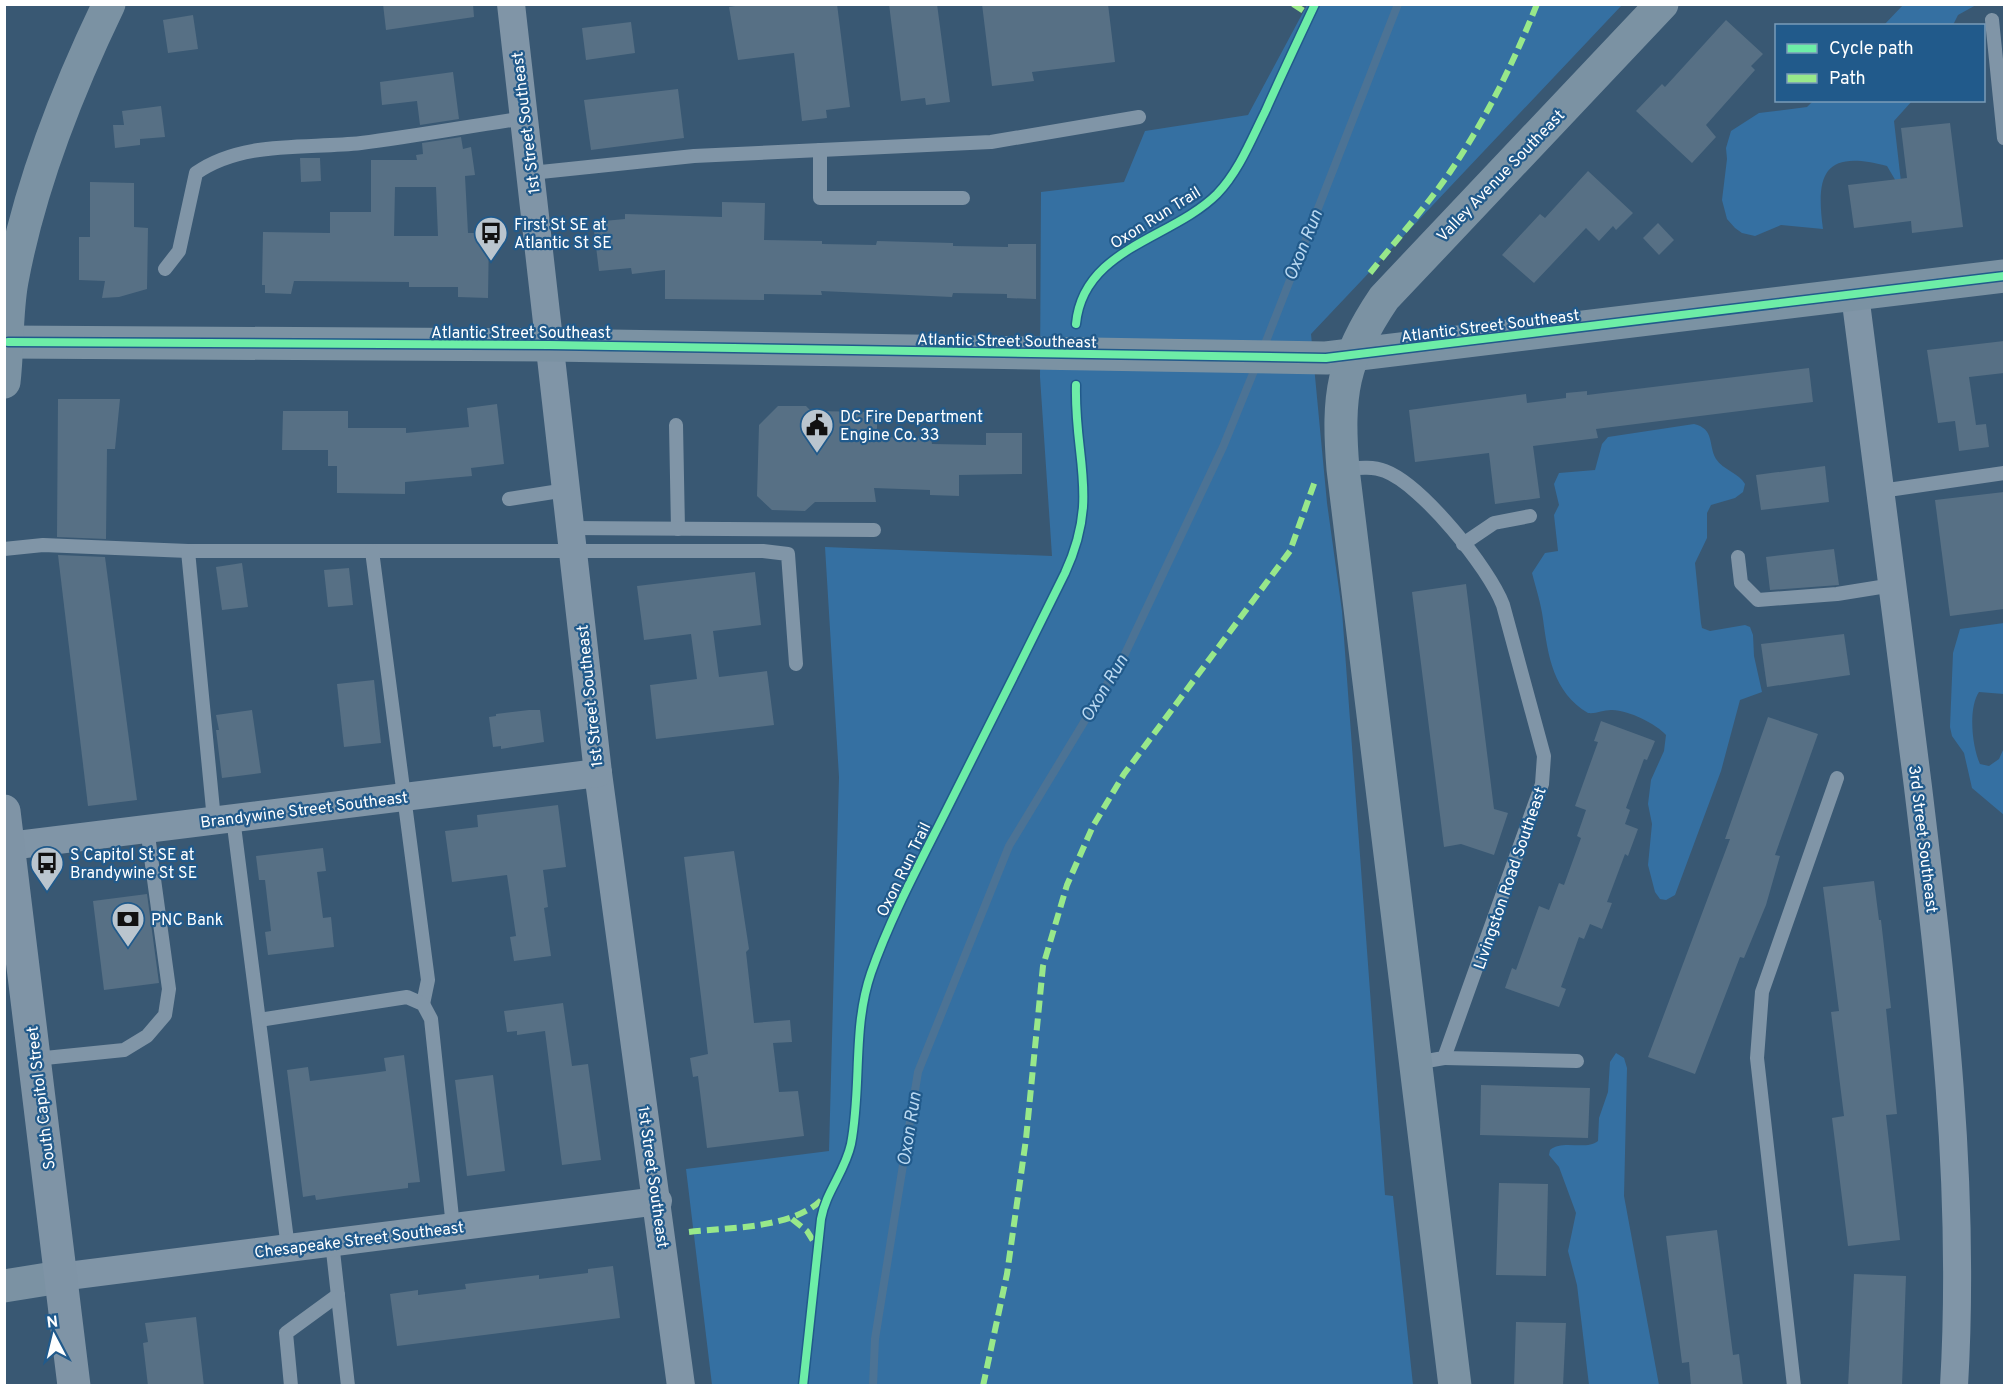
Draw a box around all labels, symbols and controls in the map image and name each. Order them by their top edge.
legend [1775,24,1985,102]
text: Cycle path [1829,38,1914,61]
street label: 1st Street Southeast [508,50,546,195]
text: Path [1829,68,1866,91]
street label: Valley Avenue Southeast [1433,106,1570,247]
street label: Oxon Run Trail [1107,183,1205,254]
water label: Oxon Run [1280,207,1329,284]
bus stop icon: First St SE at Atlantic St SE [473,215,509,262]
place label: First St SE at Atlantic St SE [514,216,612,254]
street label: Atlantic Street Southeast [1400,306,1581,348]
street label: Atlantic Street Southeast [431,324,611,344]
street label: Atlantic Street Southeast [917,330,1097,354]
public building icon: DC Fire Department Engine Co. 33 [799,407,835,454]
place label: DC Fire Department Engine Co. 33 [840,408,983,446]
street label: 1st Street Southeast [574,624,608,768]
water label: Oxon Run [1076,651,1134,727]
street label: 3rd Street Southeast [1903,764,1941,914]
street label: Livingston Road Southeast [1470,785,1552,973]
street label: Brandywine Street Southeast [199,788,409,834]
street label: Oxon Run Trail [873,819,936,920]
bus stop icon: S Capitol St SE at Brandywine St SE [29,845,65,892]
place label: S Capitol St SE at Brandywine St SE [70,846,197,884]
bank icon: PNC Bank [110,901,146,948]
place label: PNC Bank [151,911,223,931]
street label: South Capitol Street [23,1025,61,1171]
water label: Oxon Run [893,1090,928,1168]
street label: 1st Street Southeast [632,1105,672,1250]
street label: Chesapeake Street Southeast [253,1218,465,1264]
north arrow [24,1306,84,1366]
text: N [45,1312,59,1334]

